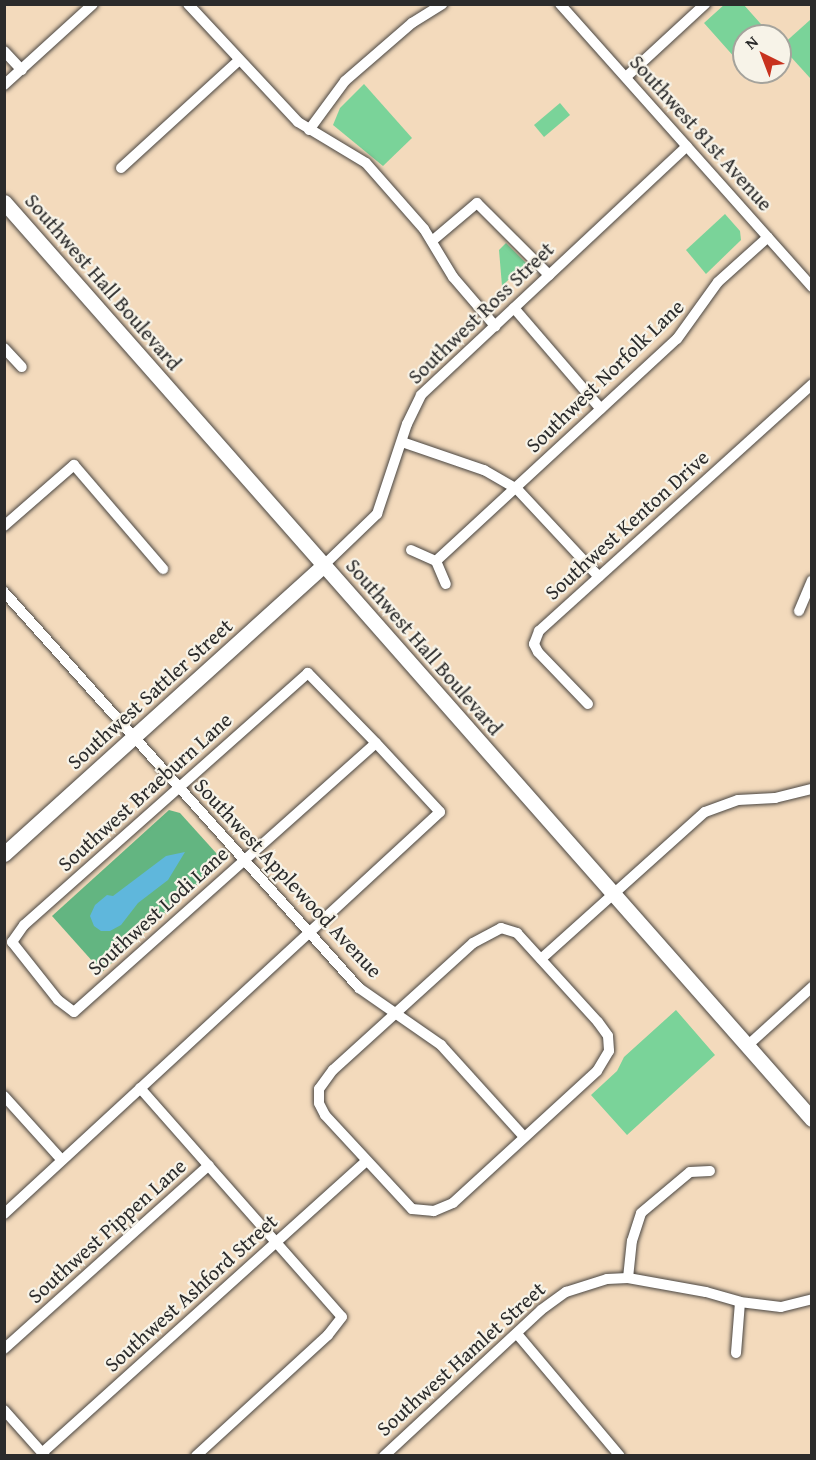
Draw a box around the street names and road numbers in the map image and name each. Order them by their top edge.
street label: Southwest 81st Avenue [624,50,778,216]
street label: Southwest Hall Boulevard [19,188,187,376]
street label: Southwest Ross Street [403,237,559,389]
street label: Southwest Norfolk Lane [521,294,689,458]
street label: Southwest Kenton Drive [540,445,714,605]
street label: Southwest Hall Boulevard [340,553,508,741]
street label: Southwest Sattler Street [62,613,238,775]
street label: Southwest Braeburn Lane [53,707,237,877]
street label: Southwest Applewood Avenue [189,773,387,983]
street label: Southwest Lodi Lane [82,841,234,981]
street label: Southwest Pippen Lane [23,1153,191,1309]
street label: Southwest Ashford Street [99,1209,283,1377]
street label: Southwest Hamlet Street [371,1277,551,1441]

